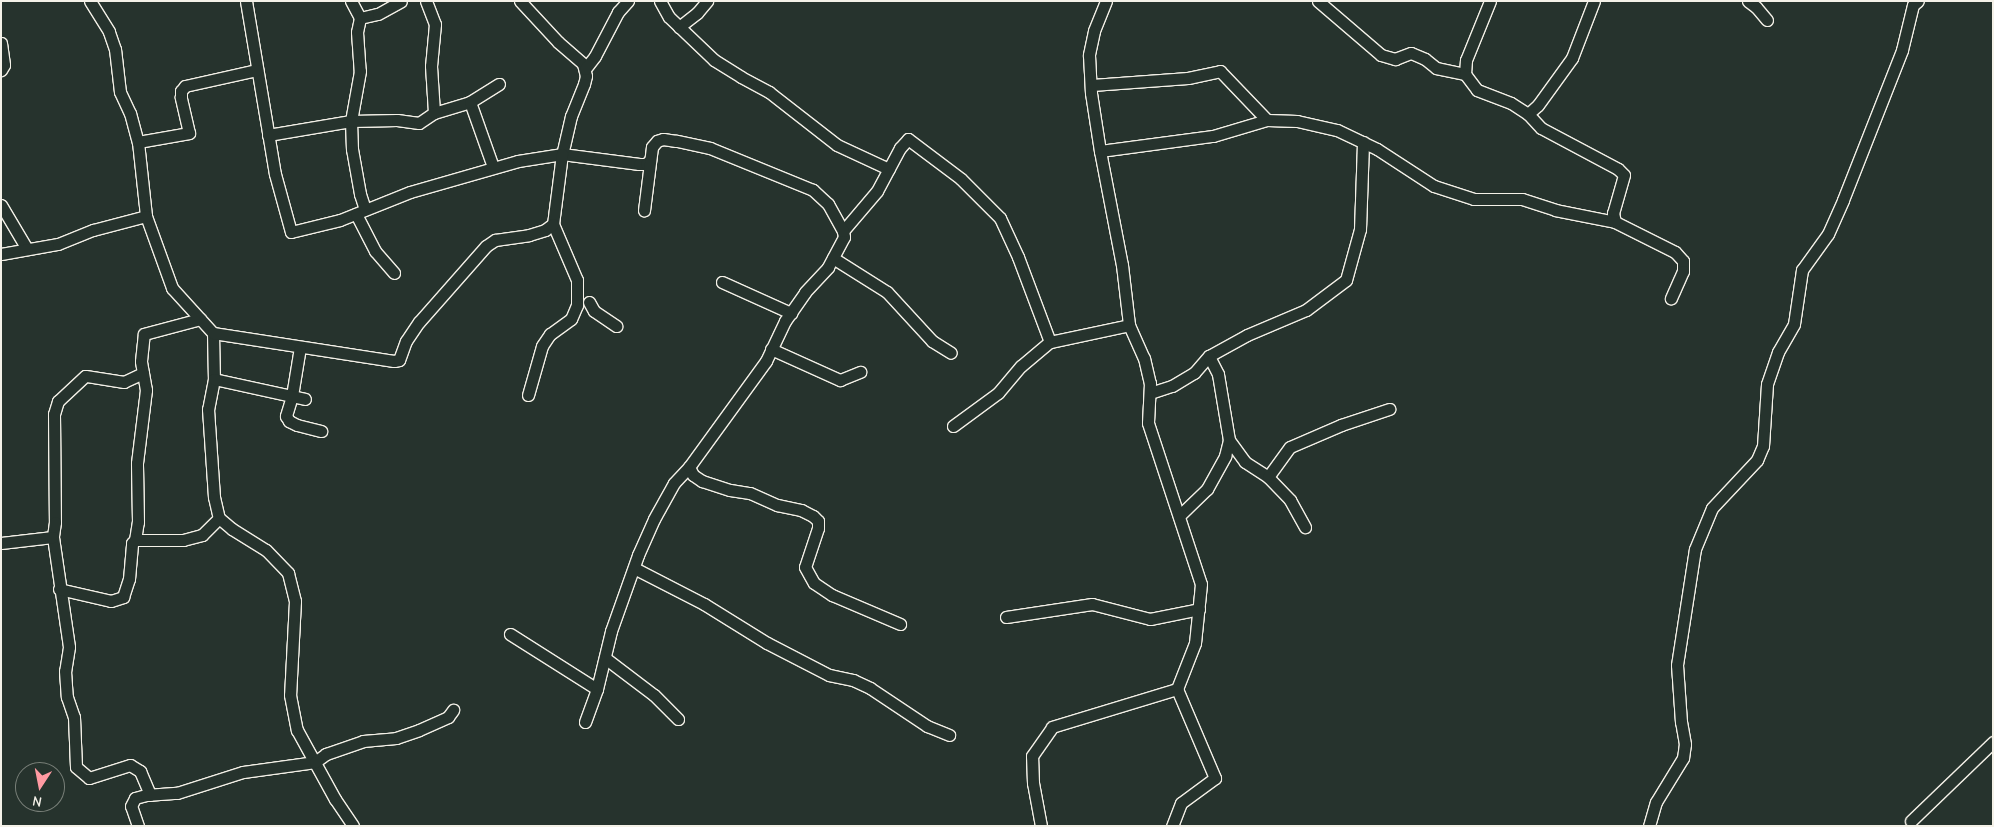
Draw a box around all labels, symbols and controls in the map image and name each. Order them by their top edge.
north arrow [15,762,65,812]
text: N [31,792,43,810]

